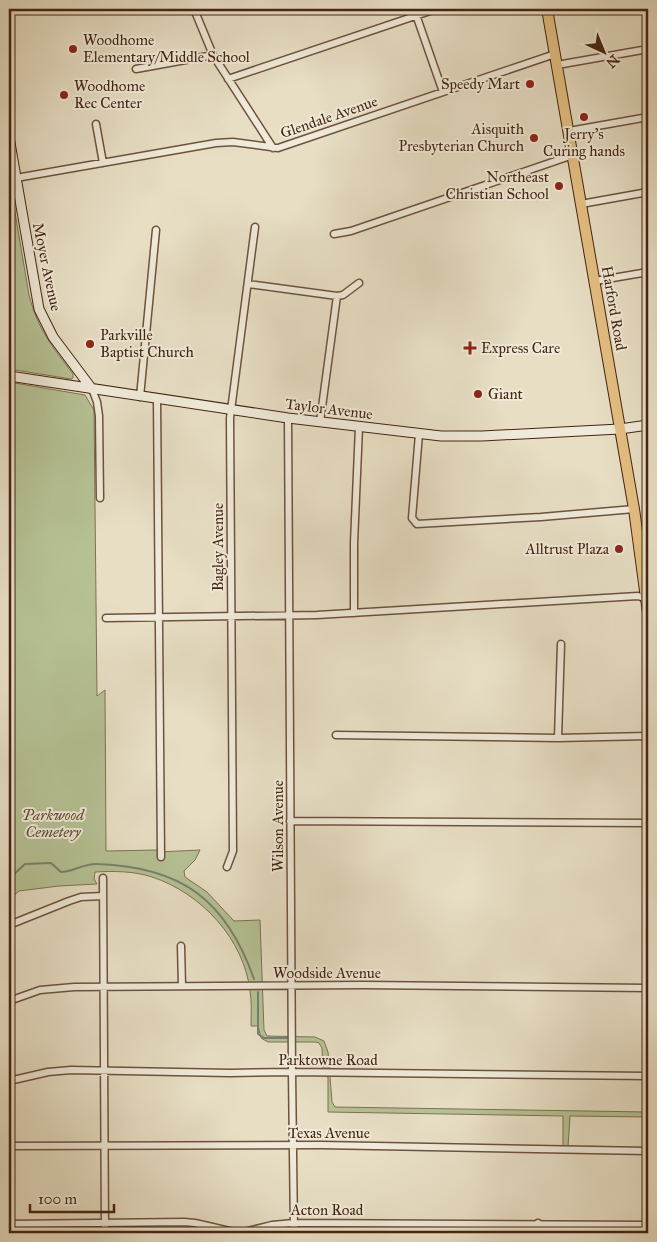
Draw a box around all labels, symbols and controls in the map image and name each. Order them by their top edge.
north arrow [580,28,630,78]
place label: Woodhome Elementary/Middle School [83,31,251,66]
marker: Woodhome Elementary/Middle School [67,43,79,55]
text: N [602,51,623,71]
place label: Speedy Mart [441,75,521,93]
place label: Woodhome Rec Center [74,77,145,112]
marker: Speedy Mart [524,78,536,90]
marker: Woodhome Rec Center [58,89,70,101]
street label: Glendale Avenue [278,92,380,142]
marker: Jerry's Curing hands [578,111,590,123]
place label: Aisquith Presbyterian Church [398,120,525,155]
place label: Jerry's Curing hands [543,125,625,160]
marker: Aisquith Presbyterian Church [528,132,540,144]
place label: Northeast Christian School [446,168,550,203]
marker: Northeast Christian School [553,180,565,192]
street label: Moyer Avenue [29,221,65,313]
street label: Harford Road [598,264,630,352]
place label: Parkville Baptist Church [100,326,195,361]
marker: Parkville Baptist Church [84,338,96,350]
place label: Express Care [481,339,560,357]
marker: Express Care [463,341,477,355]
place label: Giant [488,385,523,403]
marker: Giant [472,388,484,400]
street label: Taylor Avenue [284,395,374,423]
street label: Bagley Avenue [209,503,227,591]
place label: Alltrust Plaza [525,540,610,558]
marker: Alltrust Plaza [613,543,625,555]
street label: Wilson Avenue [269,780,287,872]
park label: Parkwood Cemetery [22,806,85,841]
street label: Woodside Avenue [273,964,381,982]
street label: Parktowne Road [278,1051,378,1069]
street label: Texas Avenue [288,1124,370,1142]
scale bar [30,1182,114,1214]
text: 100 m [38,1190,78,1208]
street label: Acton Road [290,1201,364,1219]

